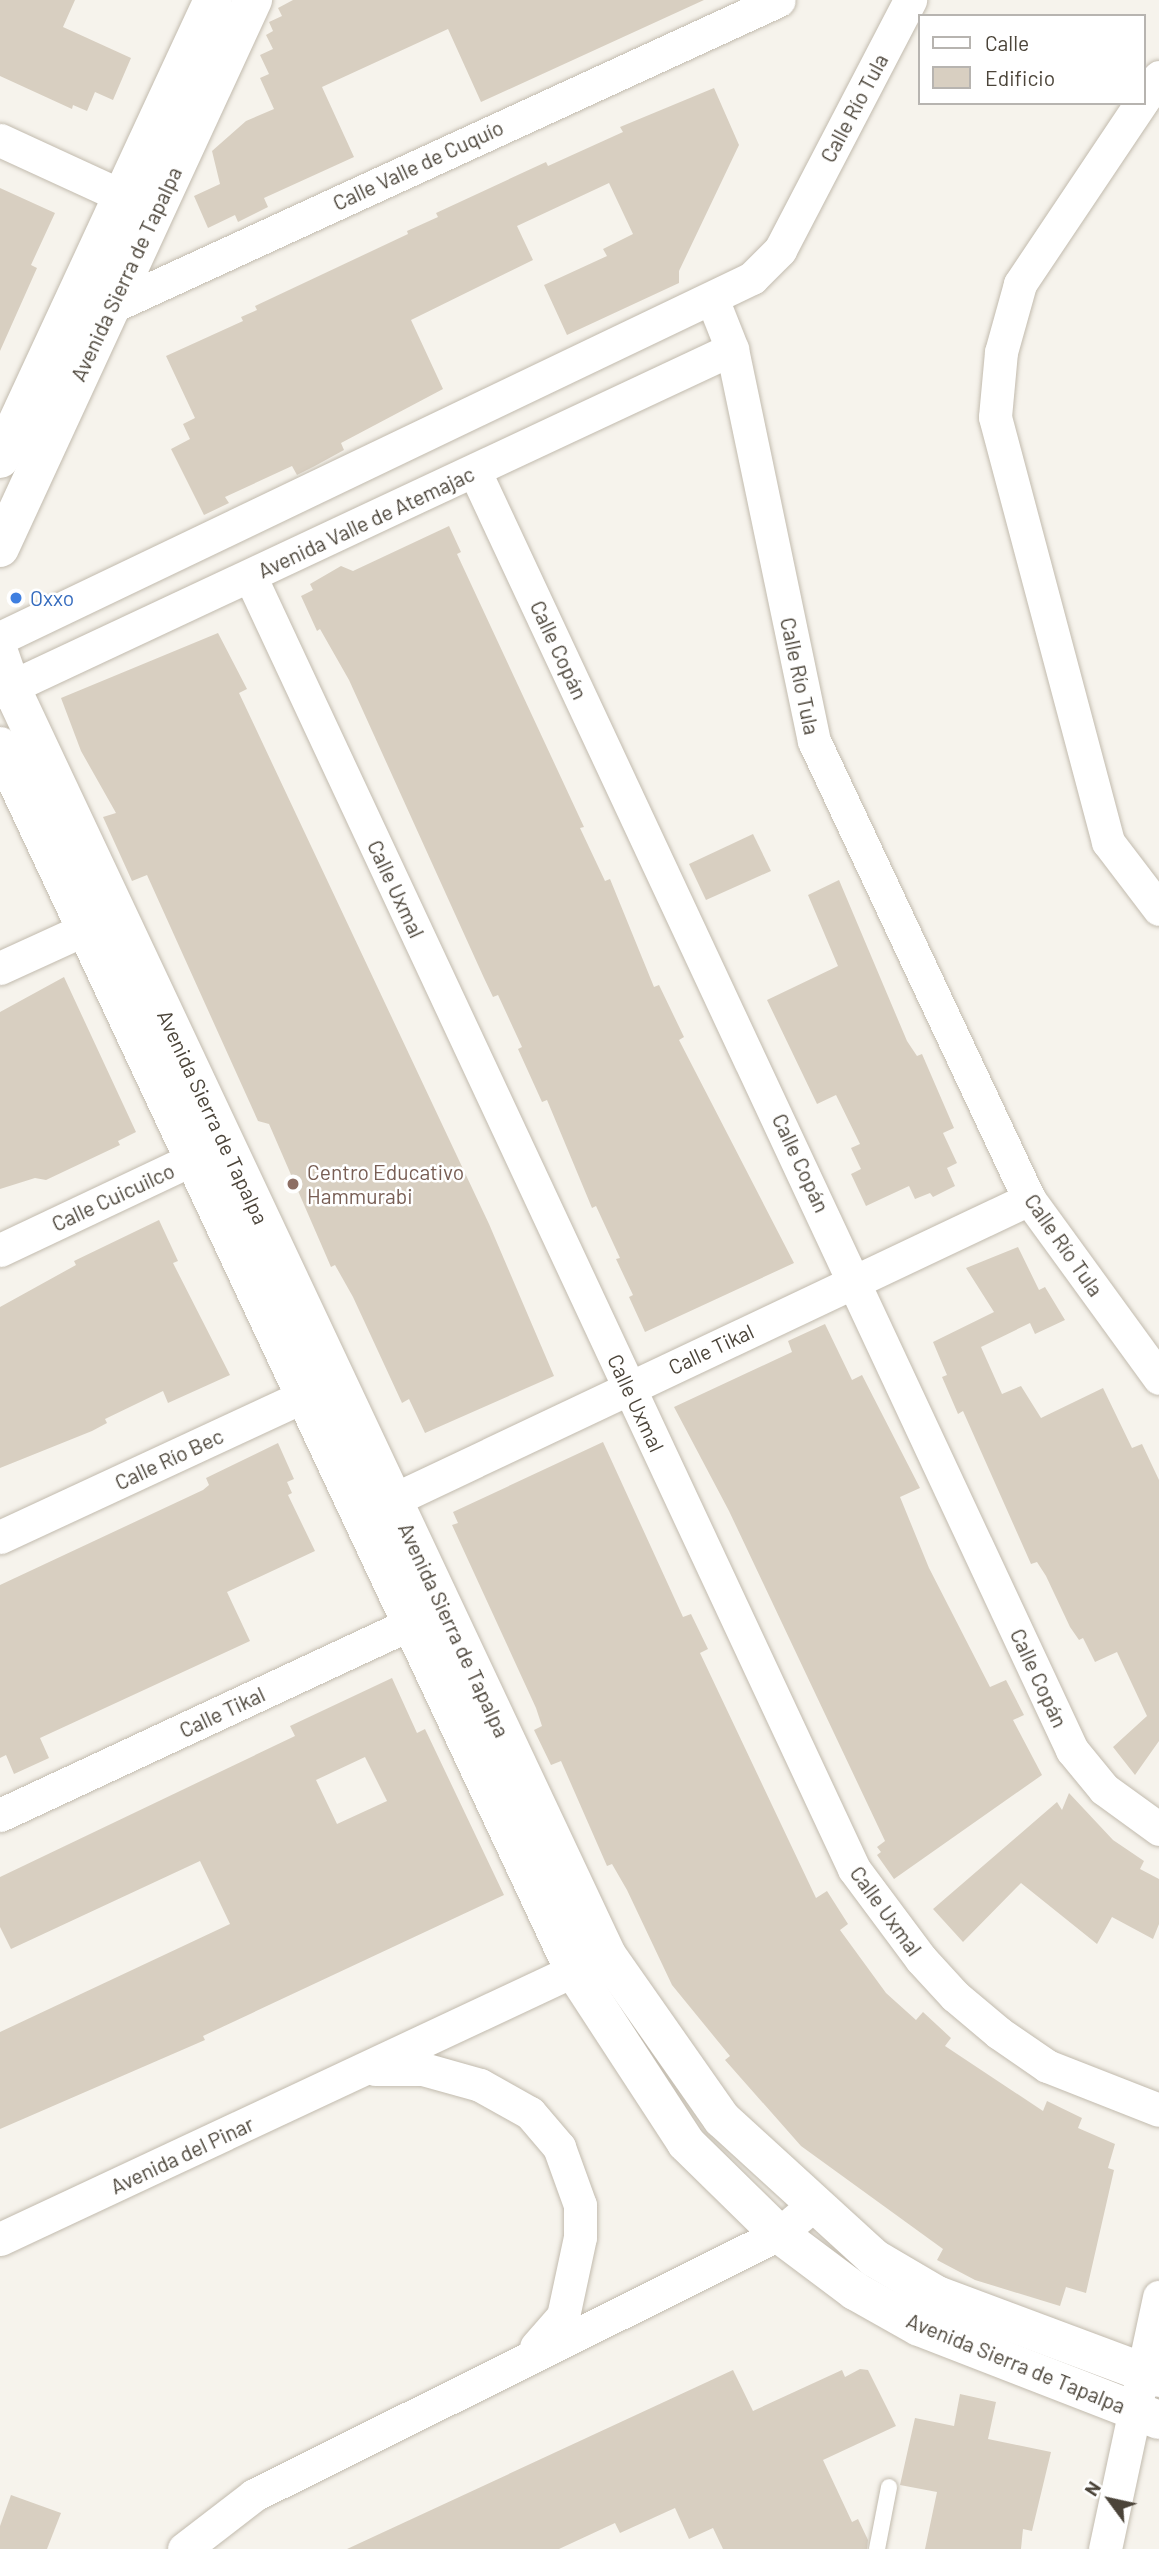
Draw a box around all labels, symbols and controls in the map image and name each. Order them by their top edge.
legend [918,14,1145,105]
text: Calle [985,30,1029,55]
street label: Calle Río Tula [815,49,893,167]
text: Edificio [985,65,1055,90]
street label: Calle Valle de Cuquío [329,114,507,216]
street label: Avenida Sierra de Tapalpa [65,163,187,385]
street label: Avenida Valle de Atemajac [254,461,478,583]
place label: Oxxo [30,585,74,611]
marker: Oxxo [8,590,24,606]
street label: Calle Copán [525,597,593,703]
street label: Calle Río Tula [775,615,825,737]
street label: Calle Uxmal [362,836,430,942]
street label: Avenida Sierra de Tapalpa [152,1006,274,1228]
street label: Calle Copán [767,1110,835,1216]
street label: Calle Cuicuilco [48,1158,178,1236]
place label: Centro Educativo Hammurabi [307,1159,464,1209]
marker: Centro Educativo Hammurabi [285,1176,301,1192]
street label: Calle Río Tula [1019,1189,1109,1301]
street label: Calle Tikal [664,1318,758,1380]
street label: Calle Uxmal [602,1350,670,1456]
street label: Calle Río Bec [111,1423,227,1495]
street label: Avenida Sierra de Tapalpa [393,1519,515,1741]
street label: Calle Copán [1005,1625,1073,1731]
street label: Calle Tikal [175,1681,269,1743]
street label: Calle Uxmal [845,1861,927,1961]
street label: Avenida del Pinar [106,2111,258,2199]
street label: Avenida Sierra de Tapalpa [903,2308,1129,2418]
north arrow [1075,2465,1145,2535]
text: N [1079,2477,1105,2500]

